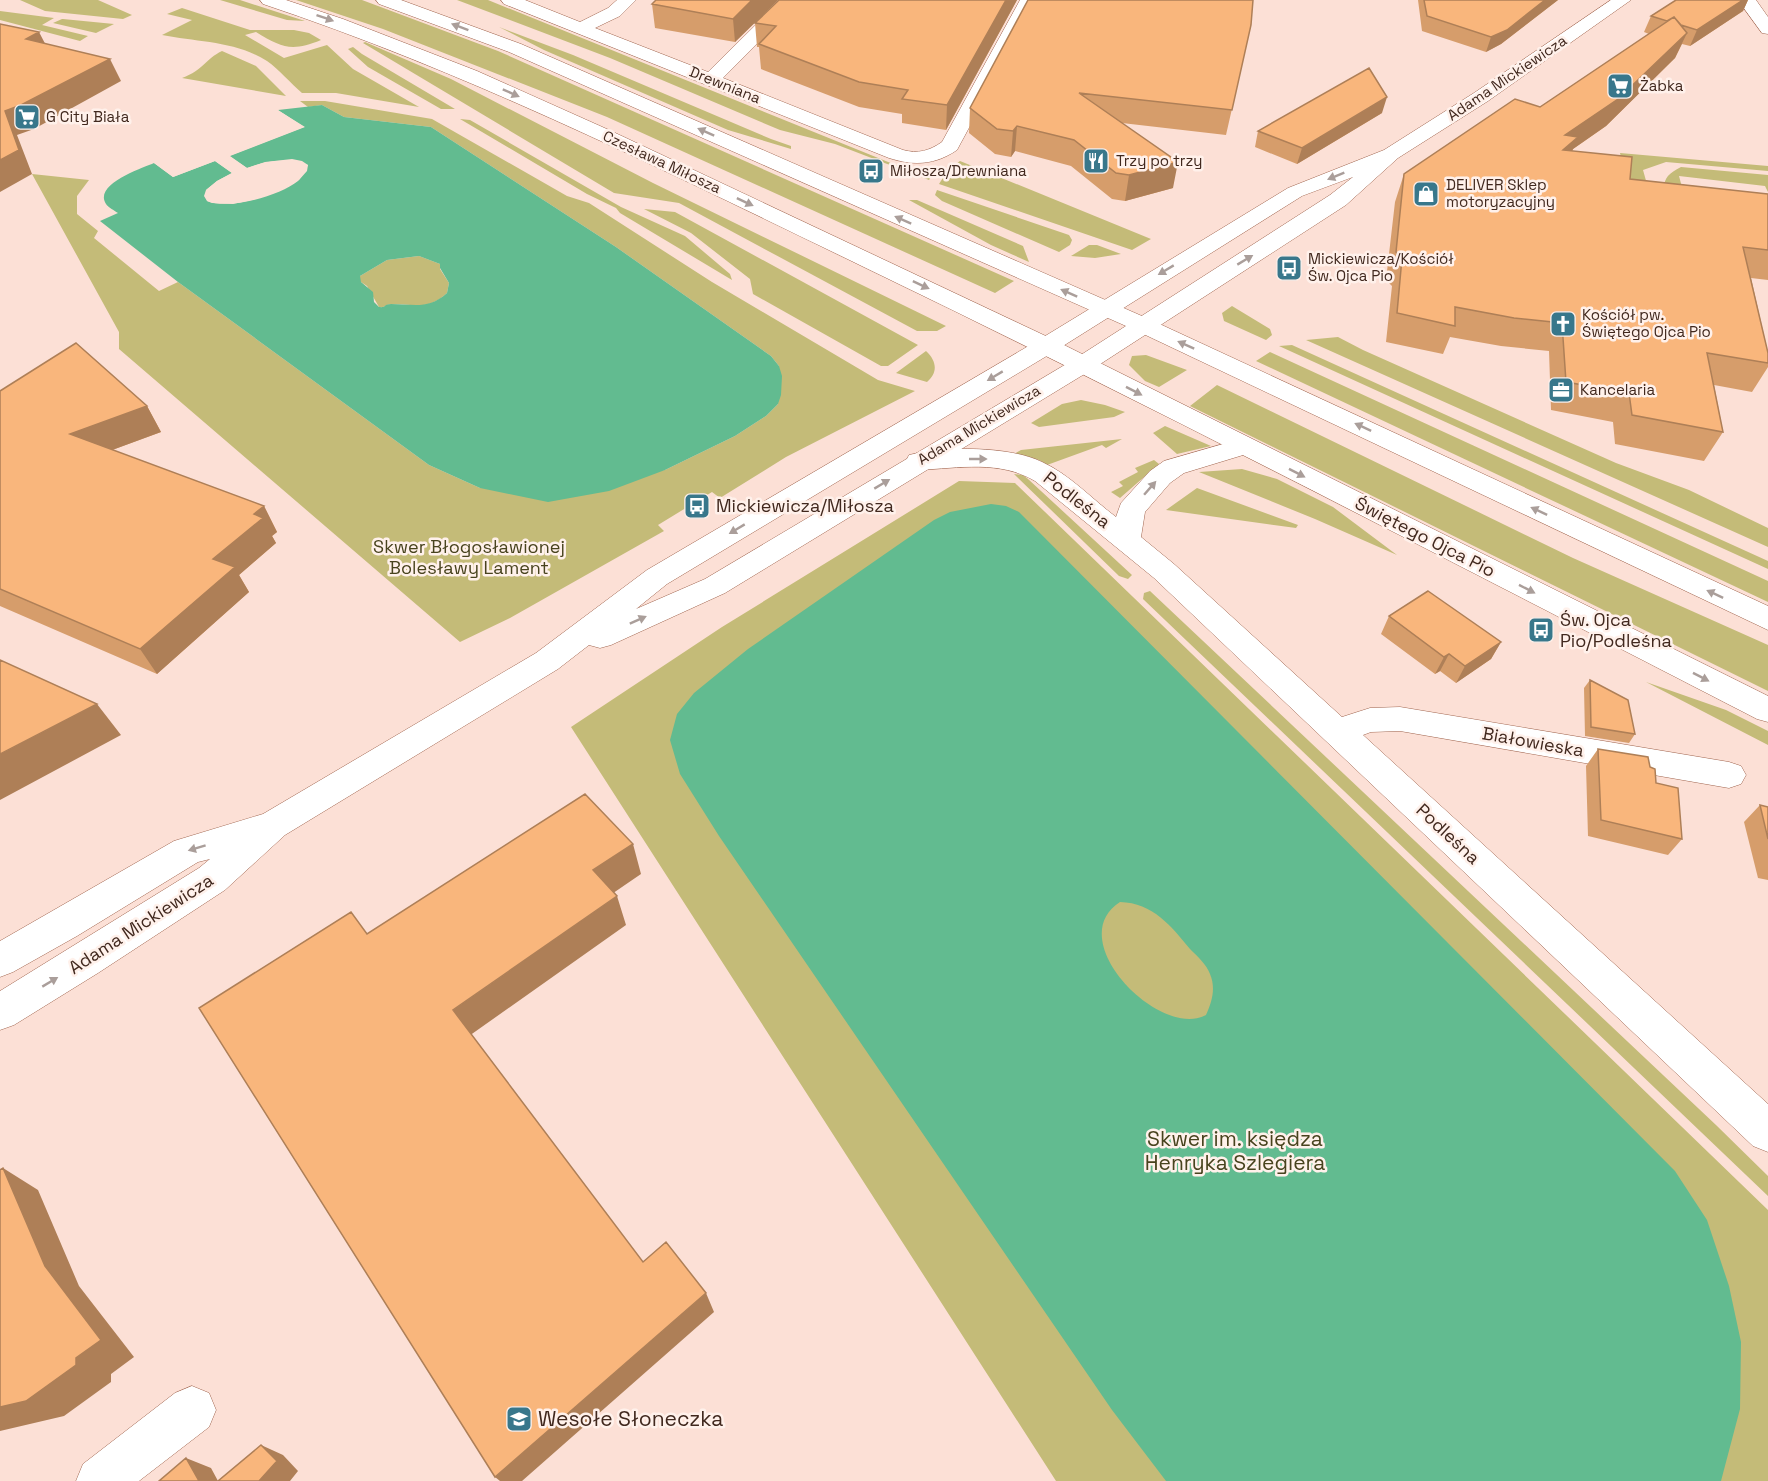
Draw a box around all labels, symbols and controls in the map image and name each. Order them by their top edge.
one-way arrow [316,14,334,23]
one-way arrow [451,22,469,31]
street label: Adama Mickiewicza [1443,30,1570,125]
street label: Drewniana [687,62,764,108]
supermarket icon: Żabka [1605,71,1635,101]
place label: Żabka [1640,76,1684,95]
one-way arrow [502,89,520,98]
supermarket icon: G City Biała [12,102,42,132]
place label: G City Biała [46,107,130,126]
street label: Czesława Miłosza [600,126,725,197]
one-way arrow [696,127,714,137]
restaurant icon: Trzy po trzy [1081,146,1111,176]
place label: Trzy po trzy [1116,151,1203,170]
bus stop icon: Miłosza/Drewniana [856,156,886,186]
place label: Miłosza/Drewniana [890,161,1027,180]
one-way arrow [1327,171,1345,181]
place label: DELIVER Sklep motoryzacyjny [1446,175,1555,211]
shop icon: DELIVER Sklep motoryzacyjny [1411,179,1441,209]
one-way arrow [736,197,753,206]
one-way arrow [894,214,912,224]
place label: Mickiewicza/Kościół Św. Ojca Pio [1308,249,1454,285]
bus stop icon: Mickiewicza/Kościół Św. Ojca Pio [1274,253,1304,283]
one-way arrow [1237,255,1254,265]
one-way arrow [1158,265,1174,276]
one-way arrow [913,280,930,289]
one-way arrow [1059,288,1077,298]
place label: Kościół pw. Świętego Ojca Pio [1582,305,1711,341]
church icon: Kościół pw. Świętego Ojca Pio [1548,309,1578,339]
one-way arrow [1178,340,1195,349]
one-way arrow [987,371,1004,381]
office icon: Kancelaria [1546,375,1576,405]
street label: Adama Mickiewicza [914,380,1044,469]
place label: Kancelaria [1580,380,1655,399]
one-way arrow [1126,386,1143,396]
one-way arrow [1354,423,1371,432]
one-way arrow [968,454,987,464]
street label: Podleśna [1039,466,1116,533]
one-way arrow [1288,468,1305,477]
one-way arrow [874,478,890,489]
one-way arrow [1143,481,1156,496]
bus stop icon: Mickiewicza/Miłosza [682,491,712,521]
street label: Świętego Ojca Pio [1351,491,1499,582]
place label: Mickiewicza/Miłosza [716,494,894,517]
one-way arrow [1530,506,1547,515]
one-way arrow [729,523,745,534]
park label: Skwer Błogosławionej Bolesławy Lament [373,535,565,579]
one-way arrow [1518,583,1536,593]
one-way arrow [1707,590,1724,599]
place label: Św. Ojca Pio/Podleśna [1560,608,1672,652]
one-way arrow [630,615,647,624]
bus stop icon: Św. Ojca Pio/Podleśna [1526,615,1556,645]
one-way arrow [1693,672,1710,681]
street label: Białowieska [1480,721,1586,762]
street label: Podleśna [1412,798,1485,869]
one-way arrow [188,844,206,853]
street label: Adama Mickiewicza [64,868,217,979]
one-way arrow [42,976,58,987]
park label: Skwer im. księdza Henryka Szlegiera [1145,1125,1325,1176]
school or university icon: Wesołe Słoneczka [504,1404,534,1434]
place label: Wesołe Słoneczka [538,1405,723,1432]

